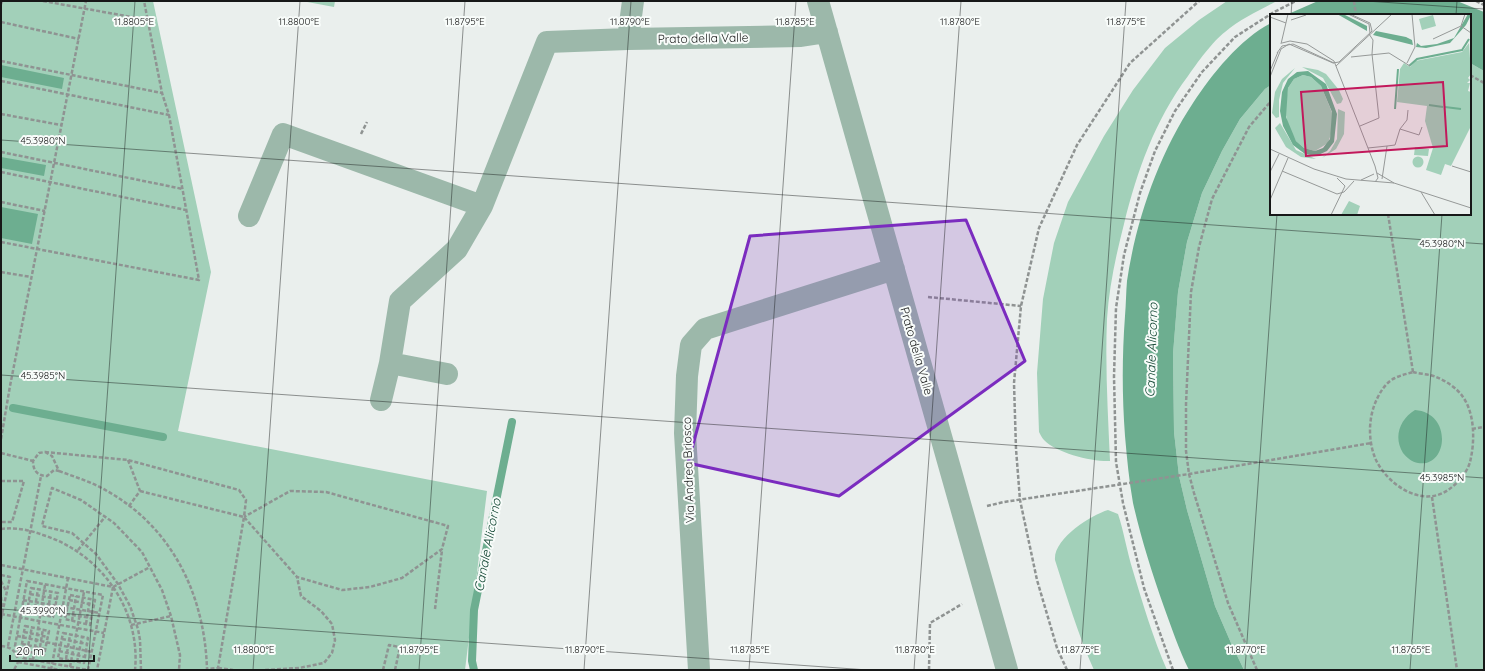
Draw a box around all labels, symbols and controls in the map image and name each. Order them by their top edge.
inset map [1270,14,1471,215]
text: 11.8805°E [114,15,155,28]
text: 11.8800°E [279,15,320,28]
text: 11.8795°E [445,15,485,28]
text: 11.8790°E [610,15,650,28]
text: 11.8785°E [775,15,815,28]
text: 11.8780°E [940,15,980,28]
text: 11.8775°E [1106,15,1146,28]
street label: Prato della Valle [657,30,749,46]
text: 45.3980°N [20,134,66,147]
text: 45.3980°N [1419,237,1465,250]
water label: Canale Alicorno [1141,301,1161,398]
street label: Prato della Valle [897,305,937,397]
text: 45.3985°N [21,369,65,382]
street label: Via Andrea Briosco [679,417,697,523]
text: 45.3985°N [1420,471,1464,484]
water label: Canale Alicorno [470,496,504,593]
text: 45.3990°N [20,604,66,617]
scale bar [10,637,94,663]
text: 20 m [16,643,44,658]
text: 11.8800°E [234,643,275,656]
text: 11.8795°E [399,643,439,656]
text: 11.8790°E [565,643,605,656]
text: 11.8785°E [730,643,770,656]
text: 11.8780°E [895,643,935,656]
text: 11.8775°E [1060,643,1100,656]
text: 11.8770°E [1226,643,1266,656]
text: 11.8765°E [1392,643,1431,656]

